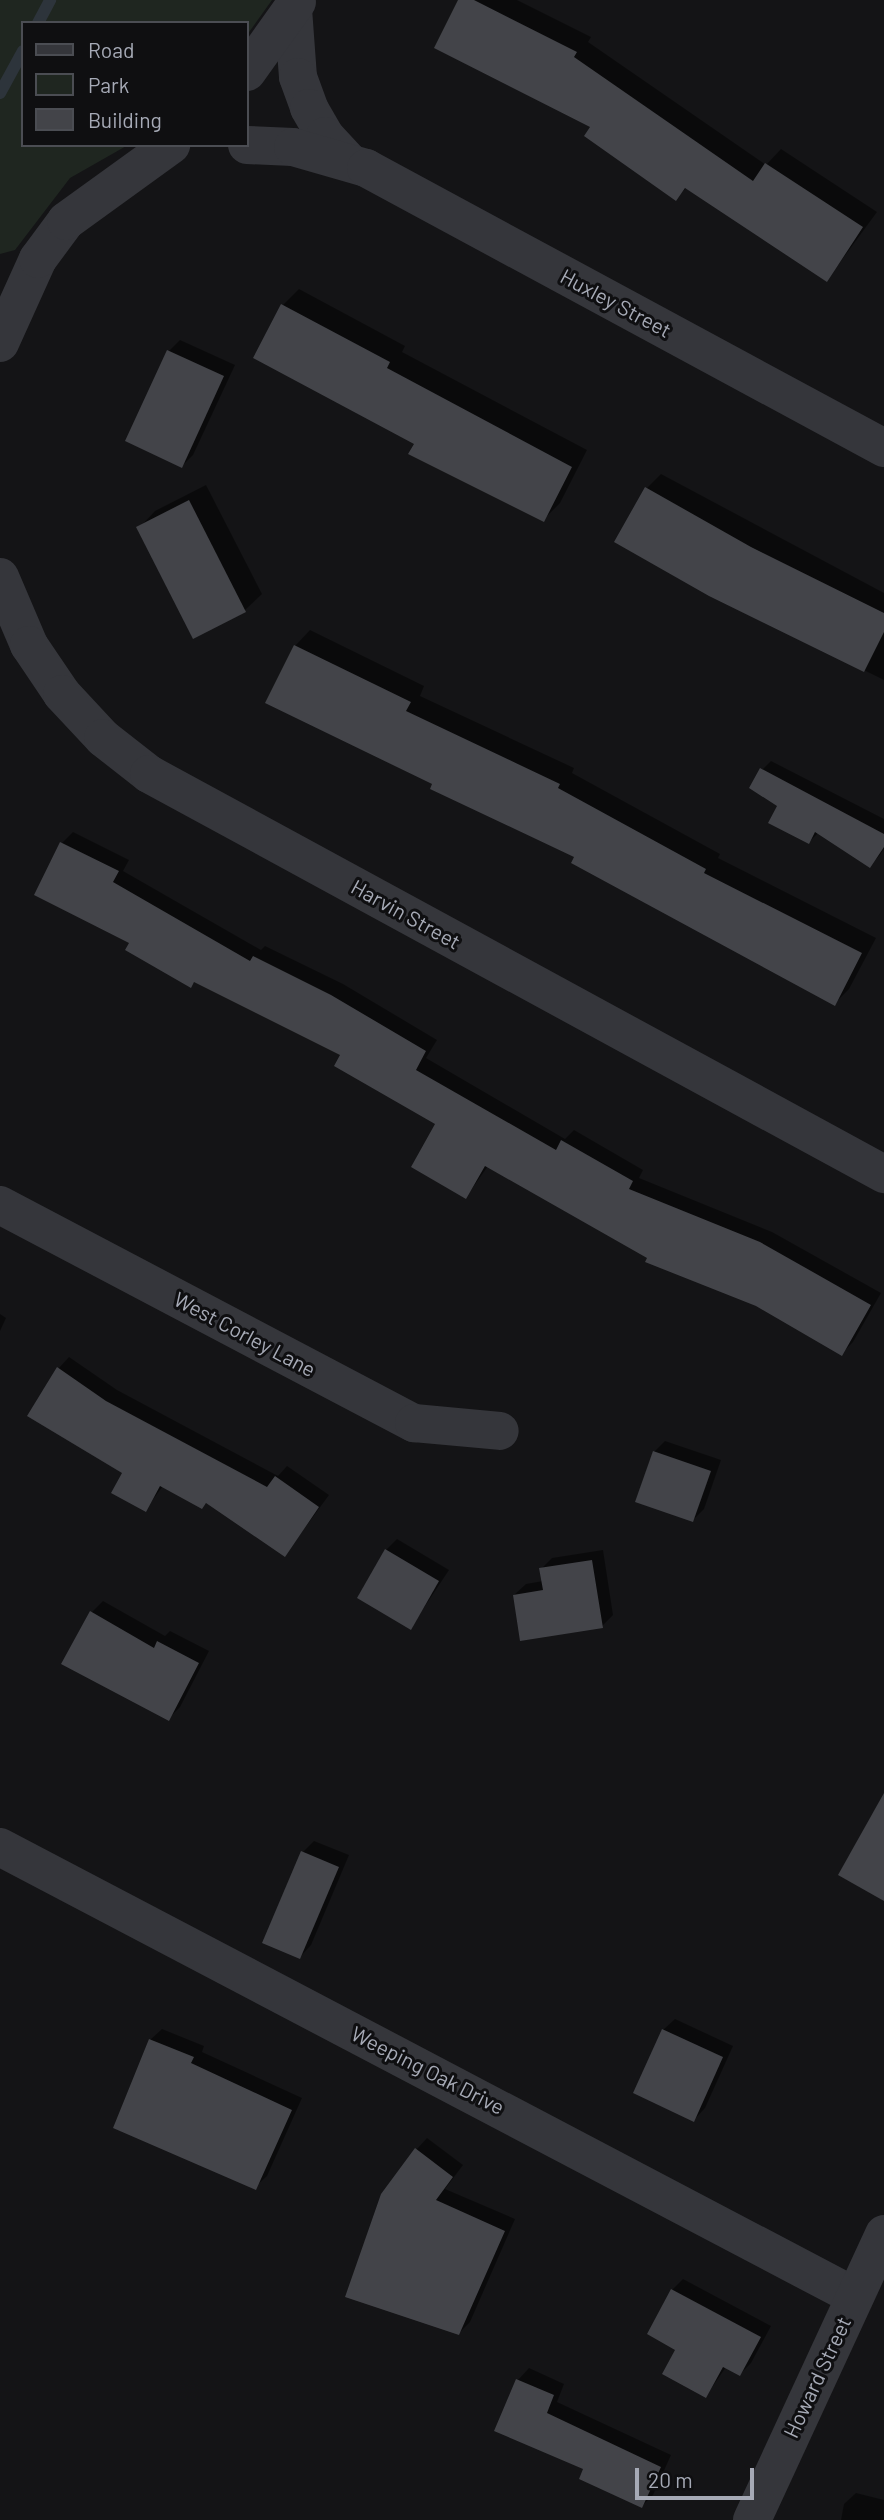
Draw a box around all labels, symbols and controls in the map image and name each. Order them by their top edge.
legend [21,21,248,147]
text: Road [88,37,134,62]
text: Park [88,72,129,97]
text: Building [88,107,162,132]
street label: Huxley Street [556,263,676,343]
street label: Harvin Street [347,874,465,954]
street label: West Corley Lane [170,1286,320,1382]
street label: Weeping Oak Drive [347,2020,509,2120]
street label: Howard Street [778,2312,856,2442]
scale bar [639,2454,758,2498]
text: 20 m [648,2467,693,2492]

